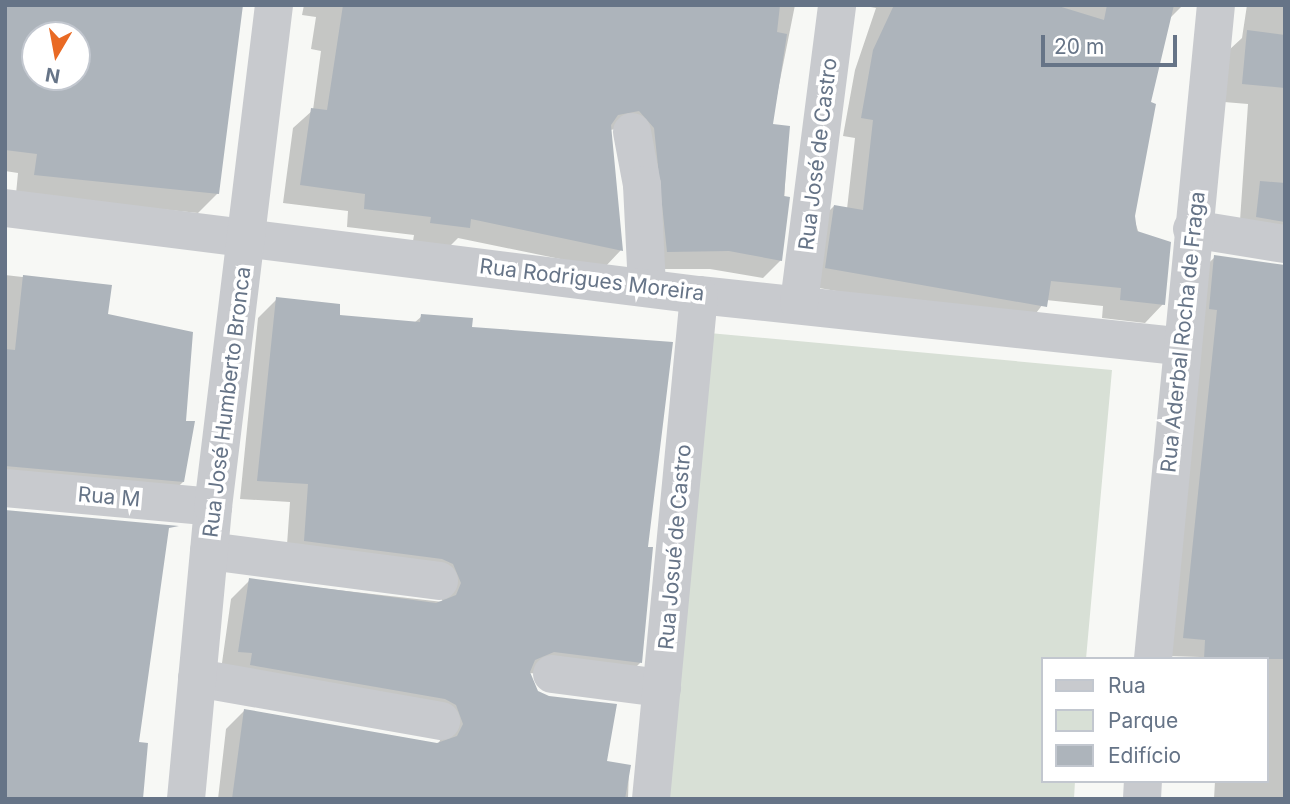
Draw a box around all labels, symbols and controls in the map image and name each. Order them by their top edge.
north arrow [21,21,91,91]
scale bar [1045,21,1182,65]
text: 20 m [1054,34,1104,59]
street label: Rua José de Castro [794,56,842,252]
text: N [43,63,62,88]
street label: Rua Aderbal Rocha de Fraga [1156,190,1210,474]
street label: Rua Rodrigues Moreira [478,254,706,306]
street label: Rua José Humberto Bronca [198,265,256,539]
street label: Rua Josué de Castro [653,443,697,651]
street label: Rua M [77,482,141,512]
legend [1042,657,1269,783]
text: Rua [1108,673,1146,698]
text: Parque [1108,708,1178,733]
text: Edifício [1108,743,1181,768]

